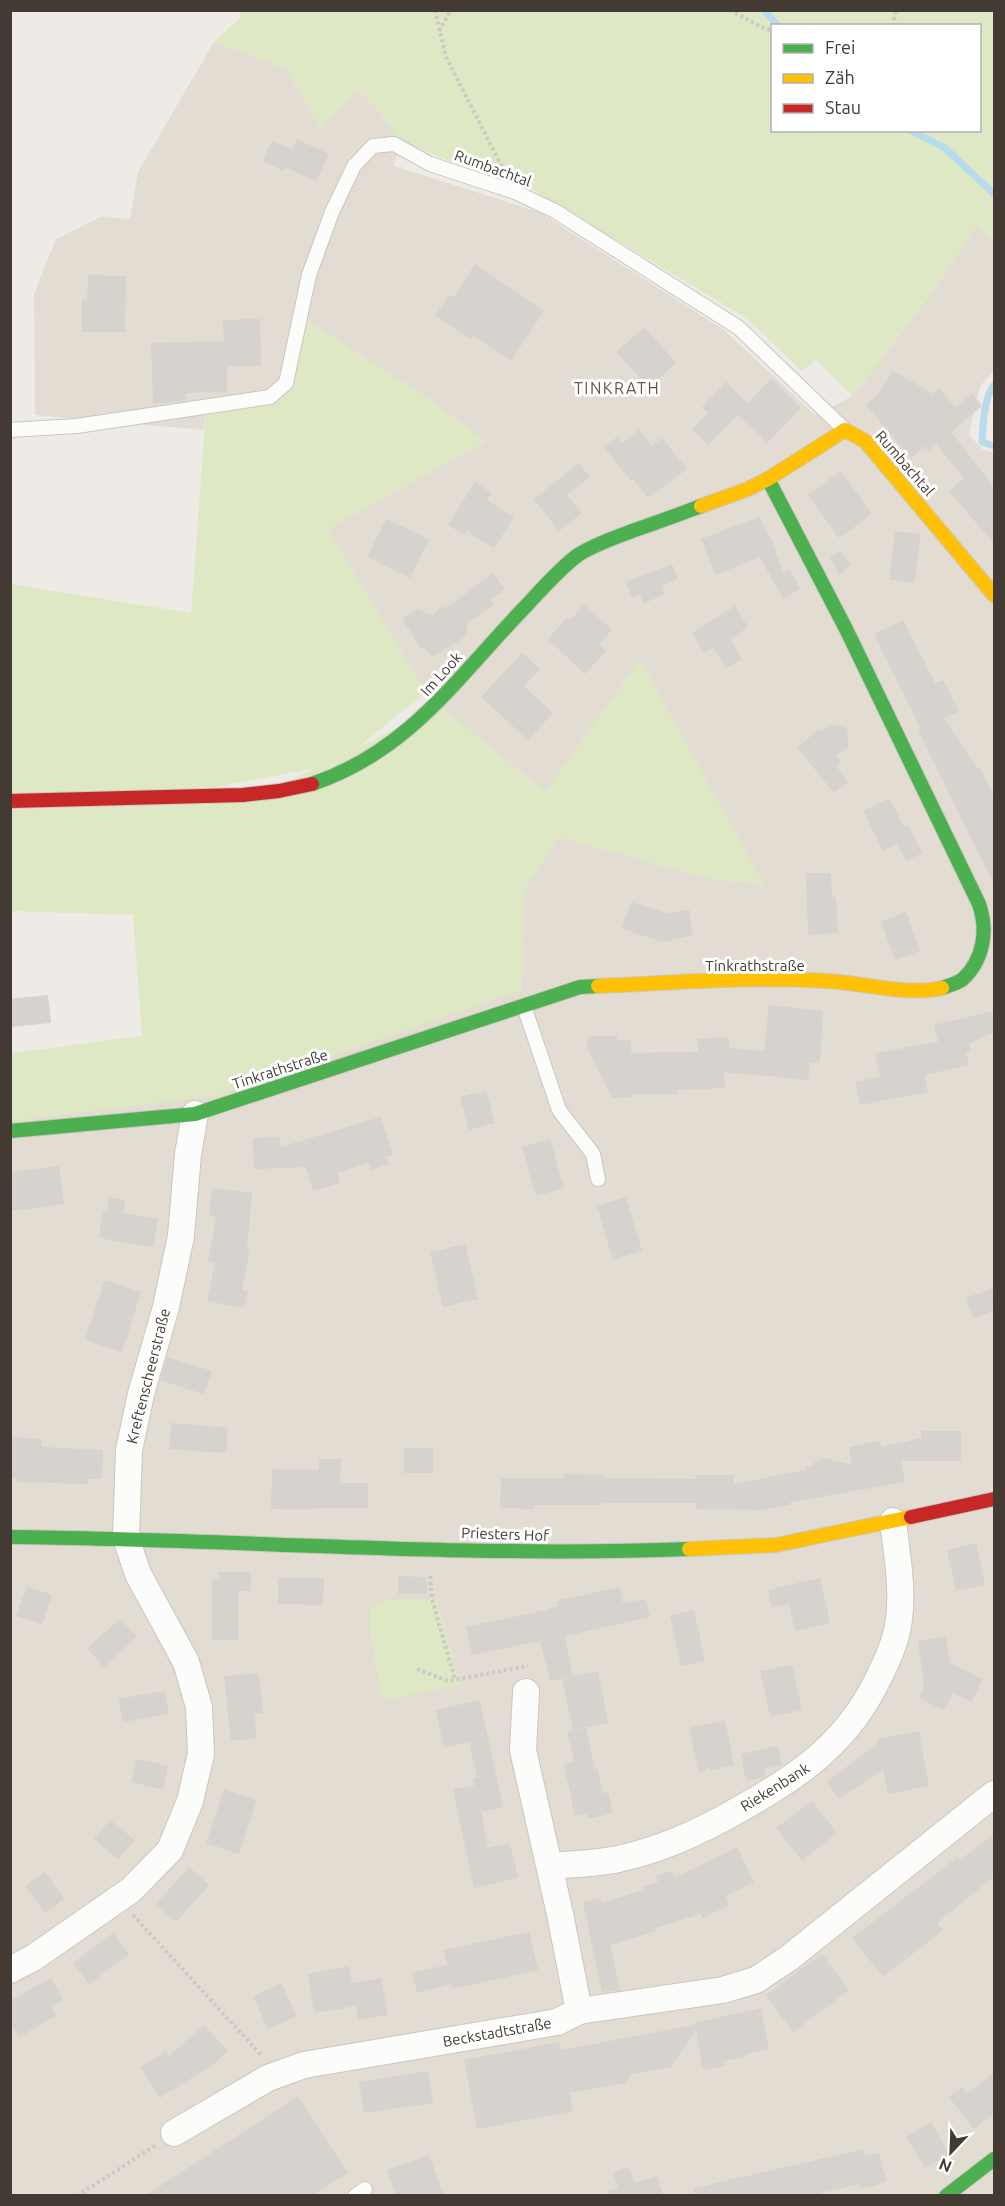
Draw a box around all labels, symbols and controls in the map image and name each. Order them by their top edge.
legend [771,24,981,132]
text: Frei [825,37,855,57]
text: Zäh [825,67,855,87]
text: Stau [825,97,861,117]
street label: Rumbachtal [452,146,534,190]
district label: TINKRATH [574,379,660,397]
street label: Rumbachtal [872,427,938,499]
street label: Im Look [417,648,465,699]
street label: Tinkrathstraße [705,957,805,974]
street label: Tinkrathstraße [230,1046,330,1092]
street label: Kreftenscheerstraße [123,1307,173,1445]
street label: Priesters Hof [461,1524,549,1544]
street label: Riekenbank [737,1759,813,1815]
street label: Beckstadtstraße [441,2014,553,2050]
north arrow [921,2122,981,2182]
text: N [936,2155,954,2176]

